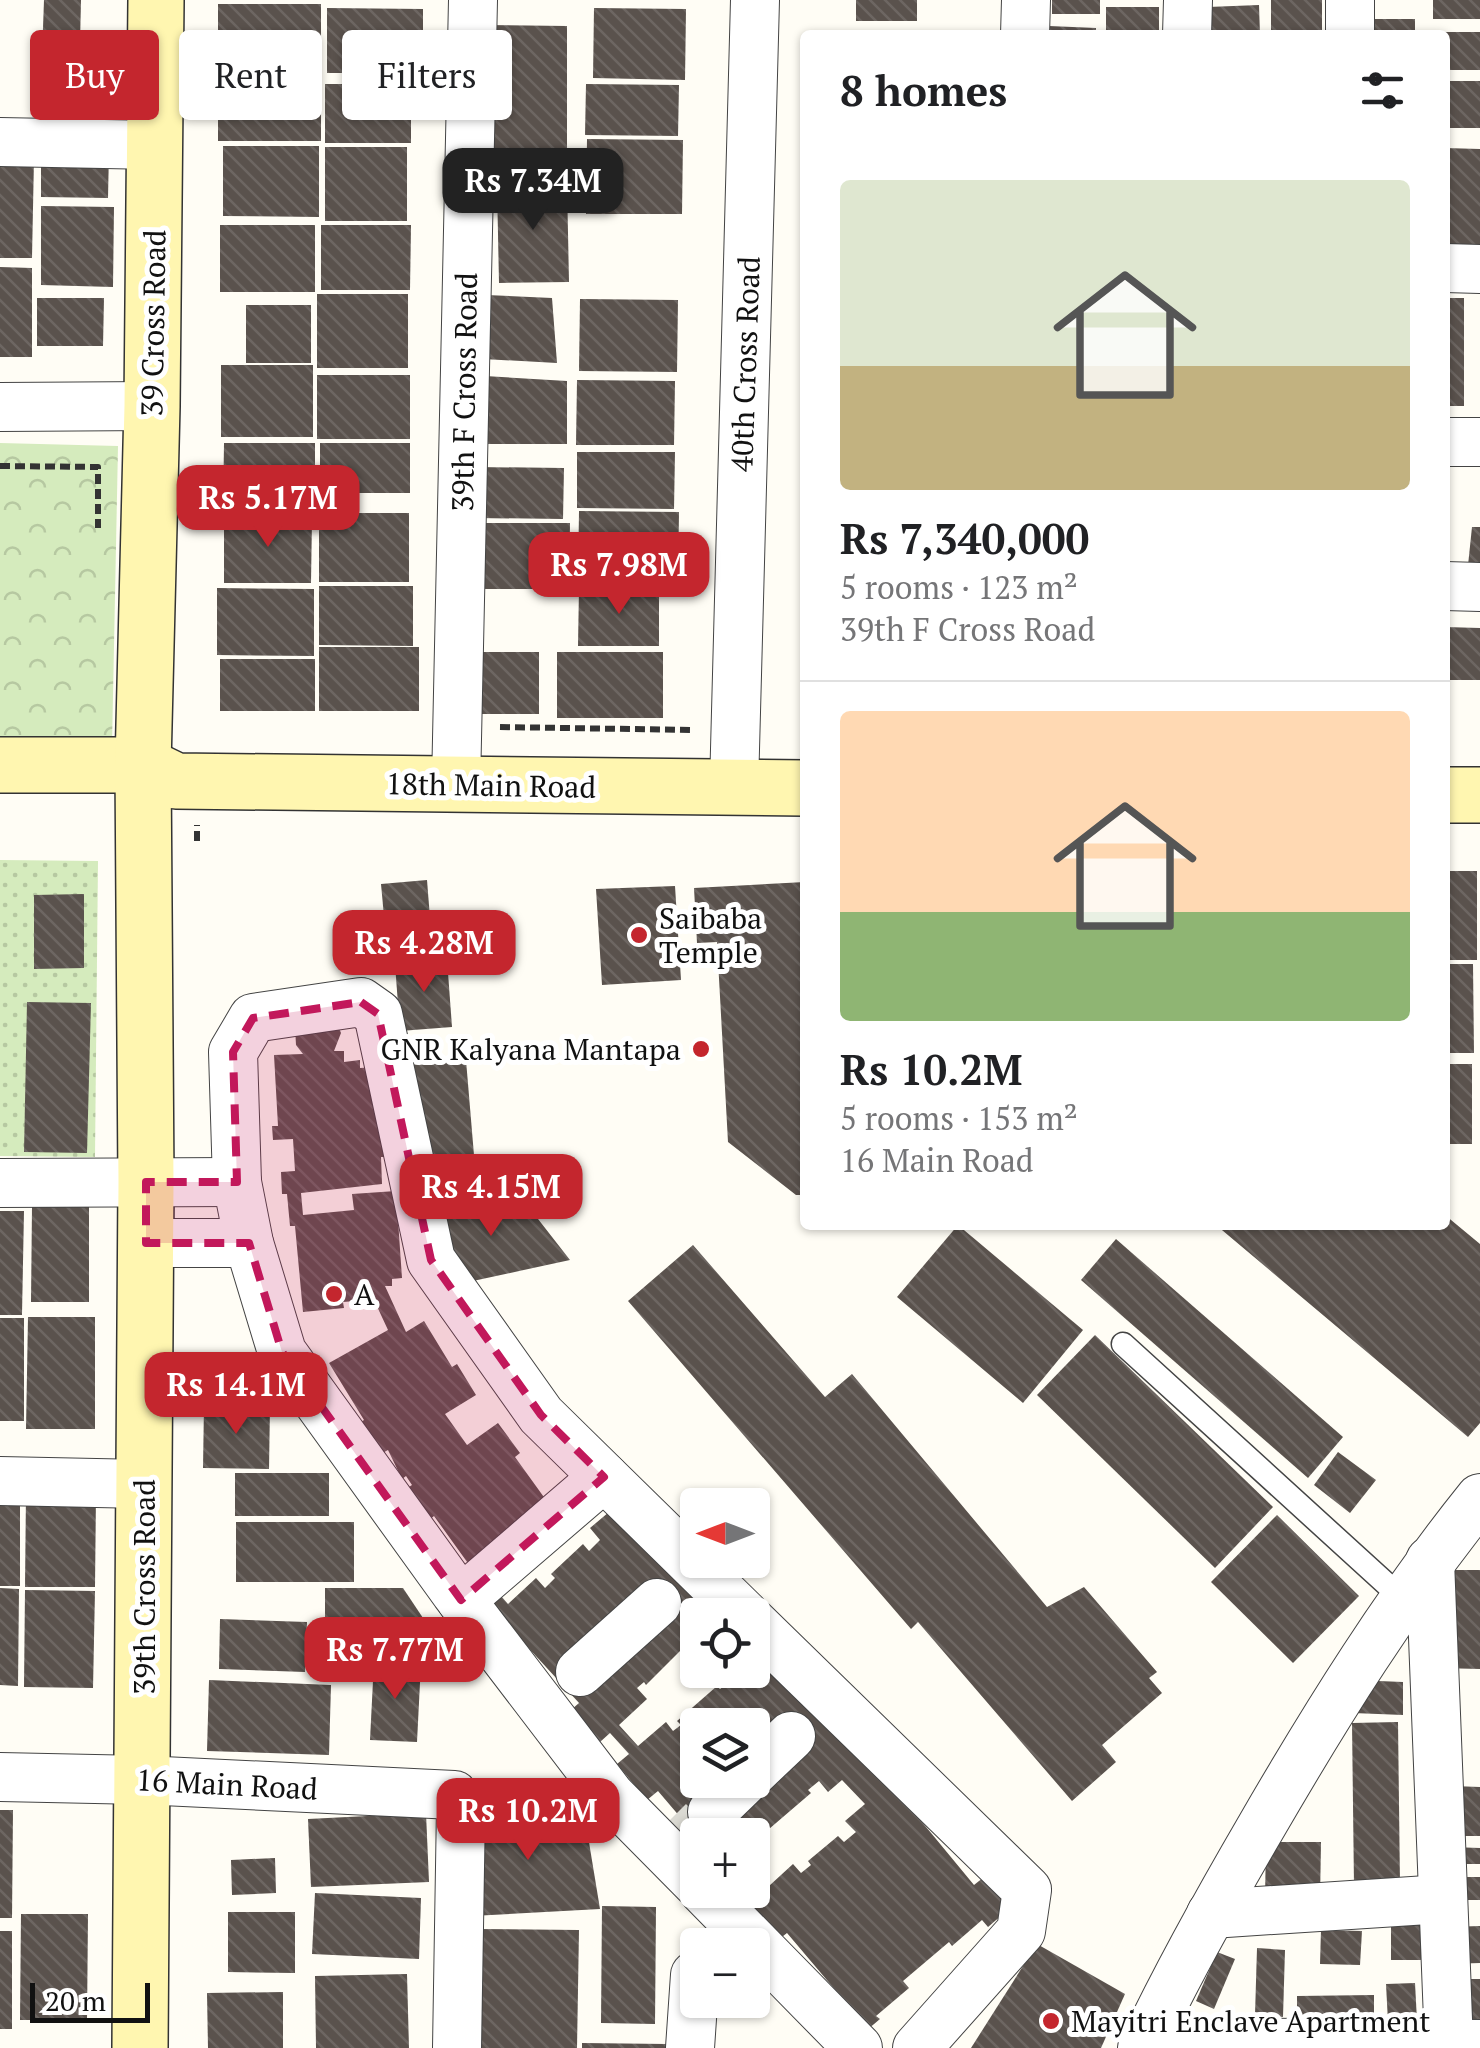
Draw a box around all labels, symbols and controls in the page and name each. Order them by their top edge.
chip: Buy [30,30,159,120]
chip: Rent [179,30,322,120]
chip: Filters [342,30,512,120]
text: 8 homes [840,62,1007,118]
icon: filters [1355,63,1410,118]
pin: Rs 7.34M [430,148,636,233]
text: Rs 7.34M [464,159,602,201]
street label: 39 Cross Road [131,229,175,417]
icon: home [1035,245,1215,425]
street label: 40th Cross Road [721,256,769,472]
street label: 39th F Cross Road [442,272,486,512]
pin: Rs 5.17M [165,465,371,550]
text: Rs 5.17M [199,476,337,518]
text: Rs 7,340,000 [840,510,1089,566]
pin: Rs 7.98M [516,532,722,617]
text: Rs 7.98M [550,543,688,585]
text: 5 rooms · 123 m² [840,566,1078,608]
text: 39th F Cross Road [840,608,1095,650]
street label: 18th Main Road [386,763,596,807]
icon: home [1035,776,1215,956]
place label: Saibaba Temple [659,898,762,972]
pin: Rs 4.28M [321,910,527,995]
text: Rs 4.28M [355,921,493,963]
marker: Saibaba Temple [628,924,650,946]
place label: GNR Kalyana Mantapa [380,1029,681,1069]
marker: GNR Kalyana Mantapa [690,1038,712,1060]
text: Rs 10.2M [840,1041,1022,1097]
text: 5 rooms · 153 m² [840,1097,1078,1139]
text: 16 Main Road [840,1139,1034,1181]
pin: Rs 4.15M [388,1154,594,1239]
text: Rs 4.15M [422,1165,560,1207]
place label: A [354,1274,375,1314]
marker: A [323,1283,345,1305]
pin: Rs 14.1M [133,1352,339,1437]
text: Rs 14.1M [167,1363,305,1405]
street label: 39th Cross Road [124,1479,164,1695]
north arrow [680,1488,770,1578]
map controls [680,1488,770,2018]
button: locate [680,1598,770,1688]
pin: Rs 7.77M [292,1617,498,1702]
text: Rs 7.77M [326,1628,464,1670]
button: layers [680,1708,770,1798]
street label: 16 Main Road [135,1759,319,1809]
pin: Rs 10.2M [425,1778,631,1863]
text: Rs 10.2M [459,1789,597,1831]
button: + [680,1818,770,1908]
button: − [680,1928,770,2018]
scale bar [30,1978,150,2022]
text: 20 m [45,1982,106,2019]
place label: Mayitri Enclave Apartment [1071,2001,1430,2041]
marker: Mayitri Enclave Apartment [1040,2010,1062,2032]

